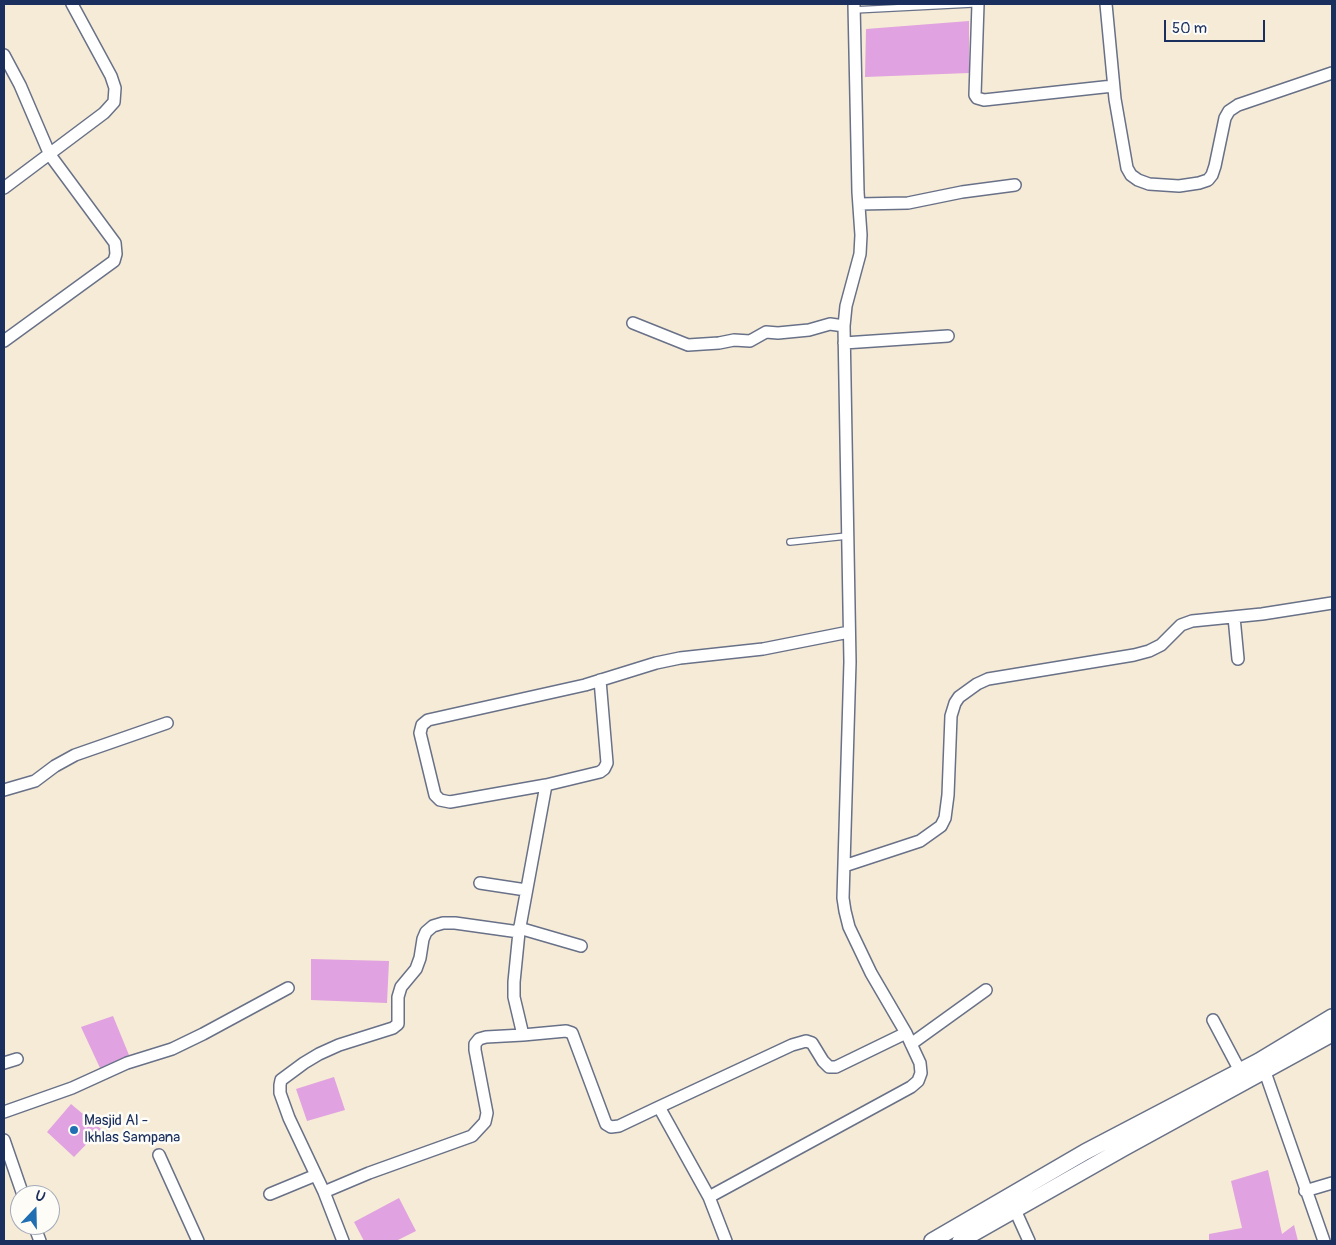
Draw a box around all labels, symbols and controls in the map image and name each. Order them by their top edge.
scale bar [1166,10,1267,42]
text: 50 m [1172,19,1207,38]
place label: Masjid Al - Ikhlas Sampana [84,1112,180,1147]
marker: Masjid Al - Ikhlas Sampana [68,1124,80,1136]
north arrow [10,1185,60,1235]
text: U [33,1187,48,1206]

